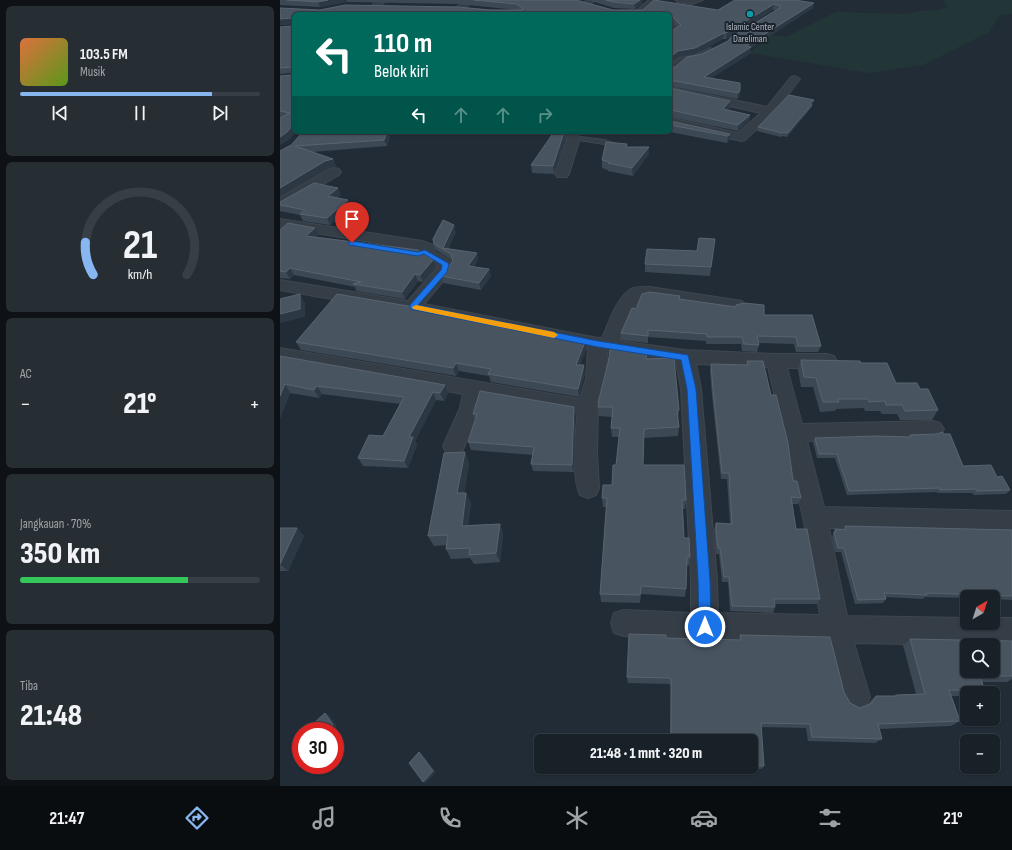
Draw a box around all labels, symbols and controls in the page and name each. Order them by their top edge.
marker: Islamic Center Dareliman [745,9,755,19]
place label: Islamic Center Dareliman [726,21,774,45]
text: 110 m [374,27,432,60]
icon: left [308,28,360,80]
text: 103.5 FM [80,45,128,64]
text: Belok kiri [374,61,429,82]
text: Musik [80,64,105,80]
icon: previous [49,102,71,124]
icon: pause [129,102,151,124]
icon: next [209,102,231,124]
icon: left [408,104,430,126]
icon: ahead [450,104,472,126]
icon: ahead [492,104,514,126]
icon: right [534,104,556,126]
pin [335,202,369,243]
icon: arrive [341,208,363,230]
text: 21 [123,221,157,270]
text: km/h [128,266,152,283]
text: AC [20,366,32,382]
text: 21° [123,386,157,422]
text: − [20,391,31,418]
text: + [249,391,260,418]
text: Jangkauan · 70% [20,516,92,532]
text: 350 km [20,536,100,572]
north arrow [960,590,1000,630]
map controls [960,590,1000,774]
position arrow [684,606,726,648]
button: search [960,638,1000,678]
text: Tiba [20,678,38,694]
button: + [960,686,1000,726]
text: 21:48 [20,698,82,734]
speed limit sign: 30 [292,722,344,774]
button: − [960,734,1000,774]
text: 21:48 · 1 mnt · 320 m [590,744,702,763]
icon: directions [183,804,211,832]
icon: music [310,804,338,832]
icon: phone [436,804,464,832]
icon: climate [563,804,591,832]
icon: car [690,804,718,832]
icon: filters [816,804,844,832]
text: 21:47 [49,808,84,829]
text: 21° [943,808,963,829]

